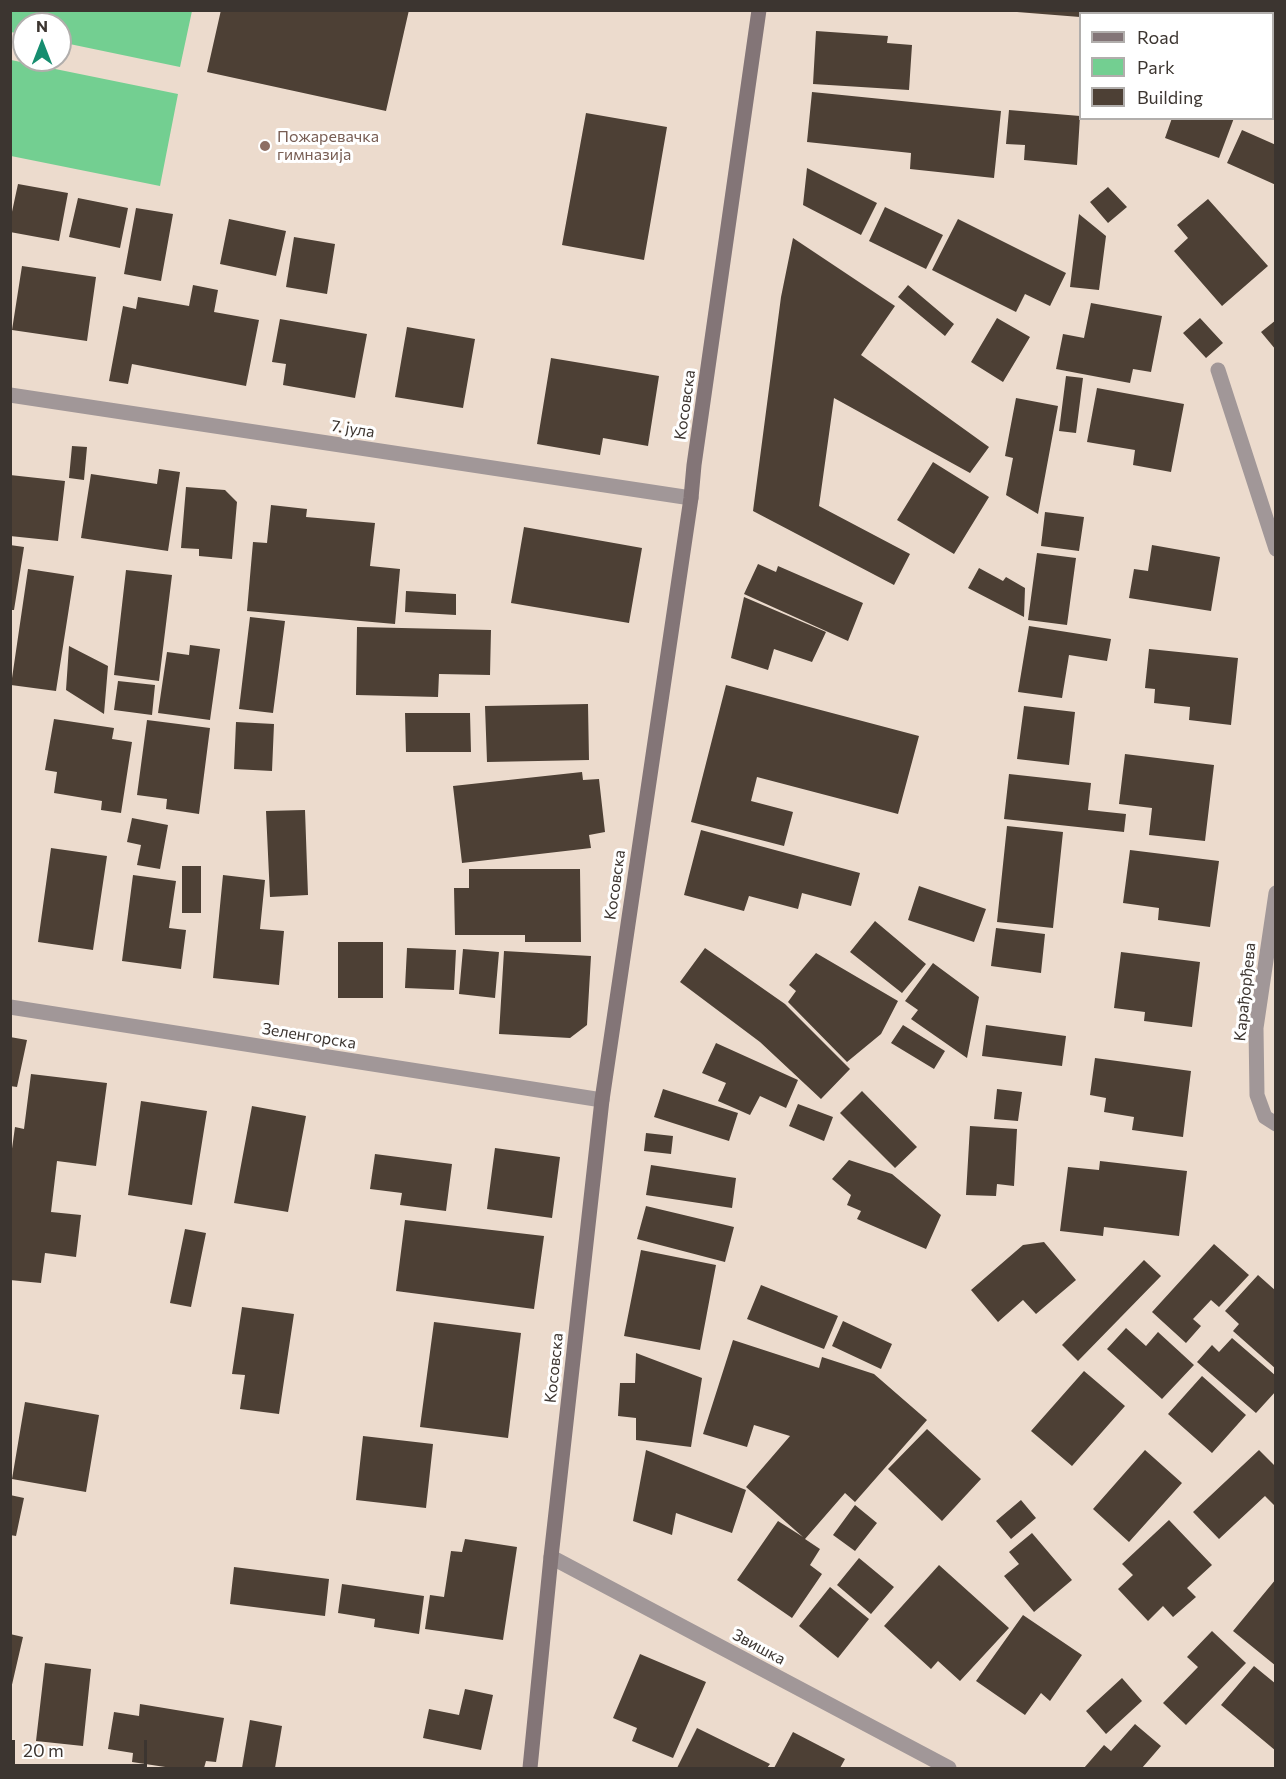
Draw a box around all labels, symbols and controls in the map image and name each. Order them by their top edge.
north arrow [12,12,72,72]
legend [1079,12,1274,120]
text: N [36,16,48,35]
text: Road [1137,26,1179,48]
text: Park [1137,56,1175,78]
text: Building [1137,86,1203,108]
place label: Пожаревачка гимназија [277,127,379,165]
marker: Пожаревачка гимназија [258,139,272,153]
street label: Косовска [671,369,699,441]
street label: 7. јула [330,416,376,442]
street label: Косовска [601,849,629,921]
street label: Карађорђева [1230,942,1260,1042]
street label: Зеленгорска [261,1019,357,1053]
street label: Косовска [541,1332,567,1404]
street label: Звишка [729,1625,789,1669]
scale bar [15,1728,150,1766]
text: 20 m [23,1739,64,1761]

